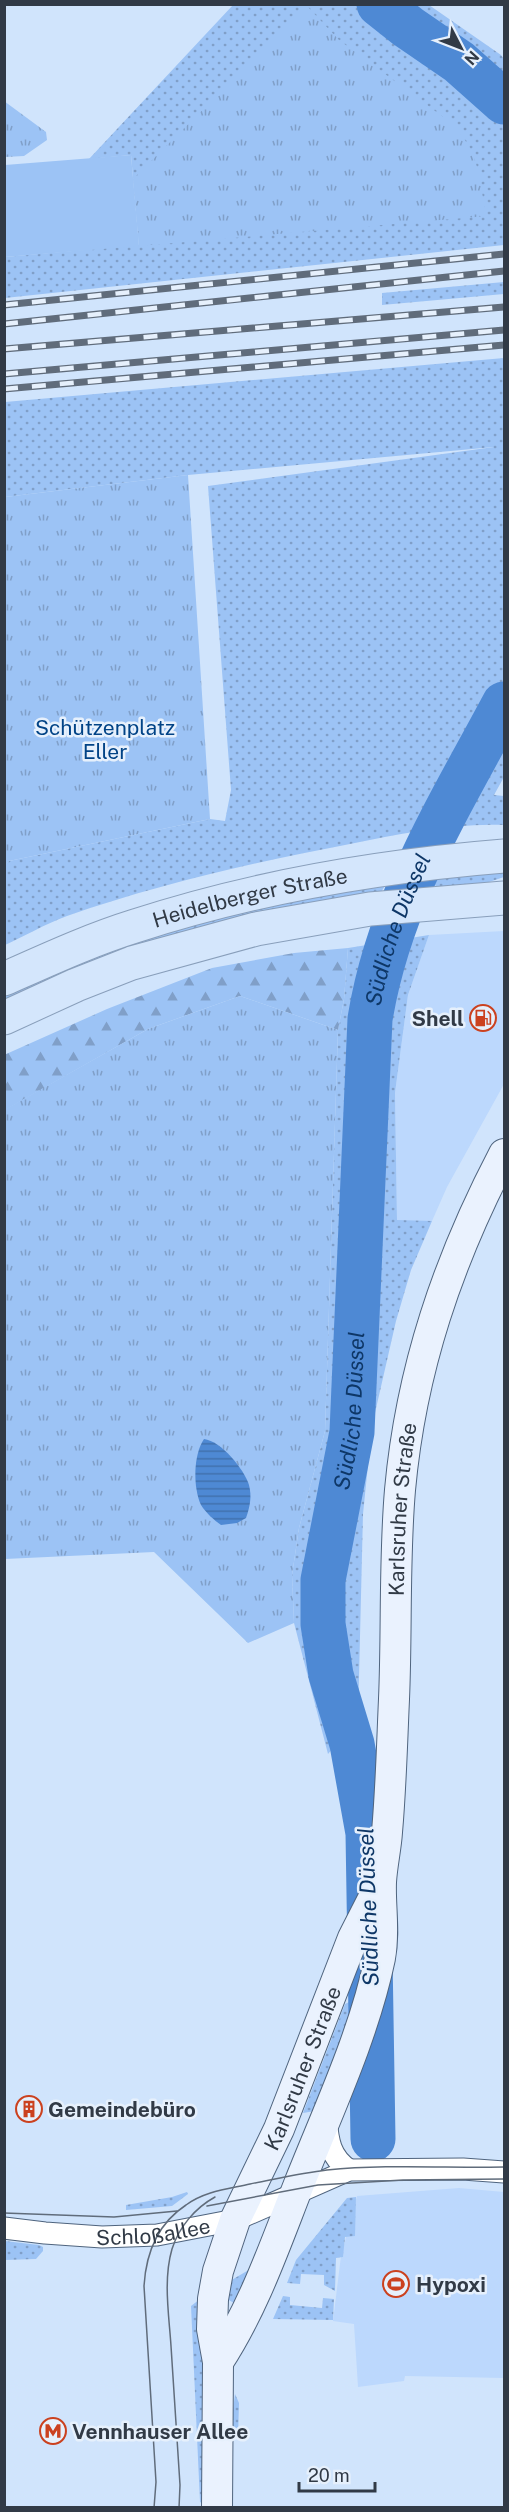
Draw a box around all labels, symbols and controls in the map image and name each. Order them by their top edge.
north arrow [431,18,491,78]
text: N [461,47,483,69]
park label: Schützenplatz Eller [35,715,175,764]
water label: Südliche Düssel [360,849,436,1008]
street label: Heidelberger Straße [149,863,349,932]
fuel station icon: Shell [468,1003,498,1033]
place label: Shell [411,1006,464,1031]
water label: Südliche Düssel [328,1331,369,1492]
street label: Karlsruher Straße [383,1421,421,1596]
water label: Südliche Düssel [352,1827,384,1987]
street label: Karlsruher Straße [258,1983,346,2154]
building icon: Gemeindebüro [14,2094,44,2124]
place label: Gemeindebüro [48,2097,196,2122]
street label: Schloßallee [96,2213,212,2250]
sports icon: Hypoxi [381,2269,411,2299]
place label: Hypoxi [416,2272,486,2297]
metro station icon: Vennhauser Allee [38,2416,68,2446]
place label: Vennhauser Allee [72,2419,248,2444]
scale bar [299,2455,376,2493]
text: 20 m [308,2465,350,2486]

